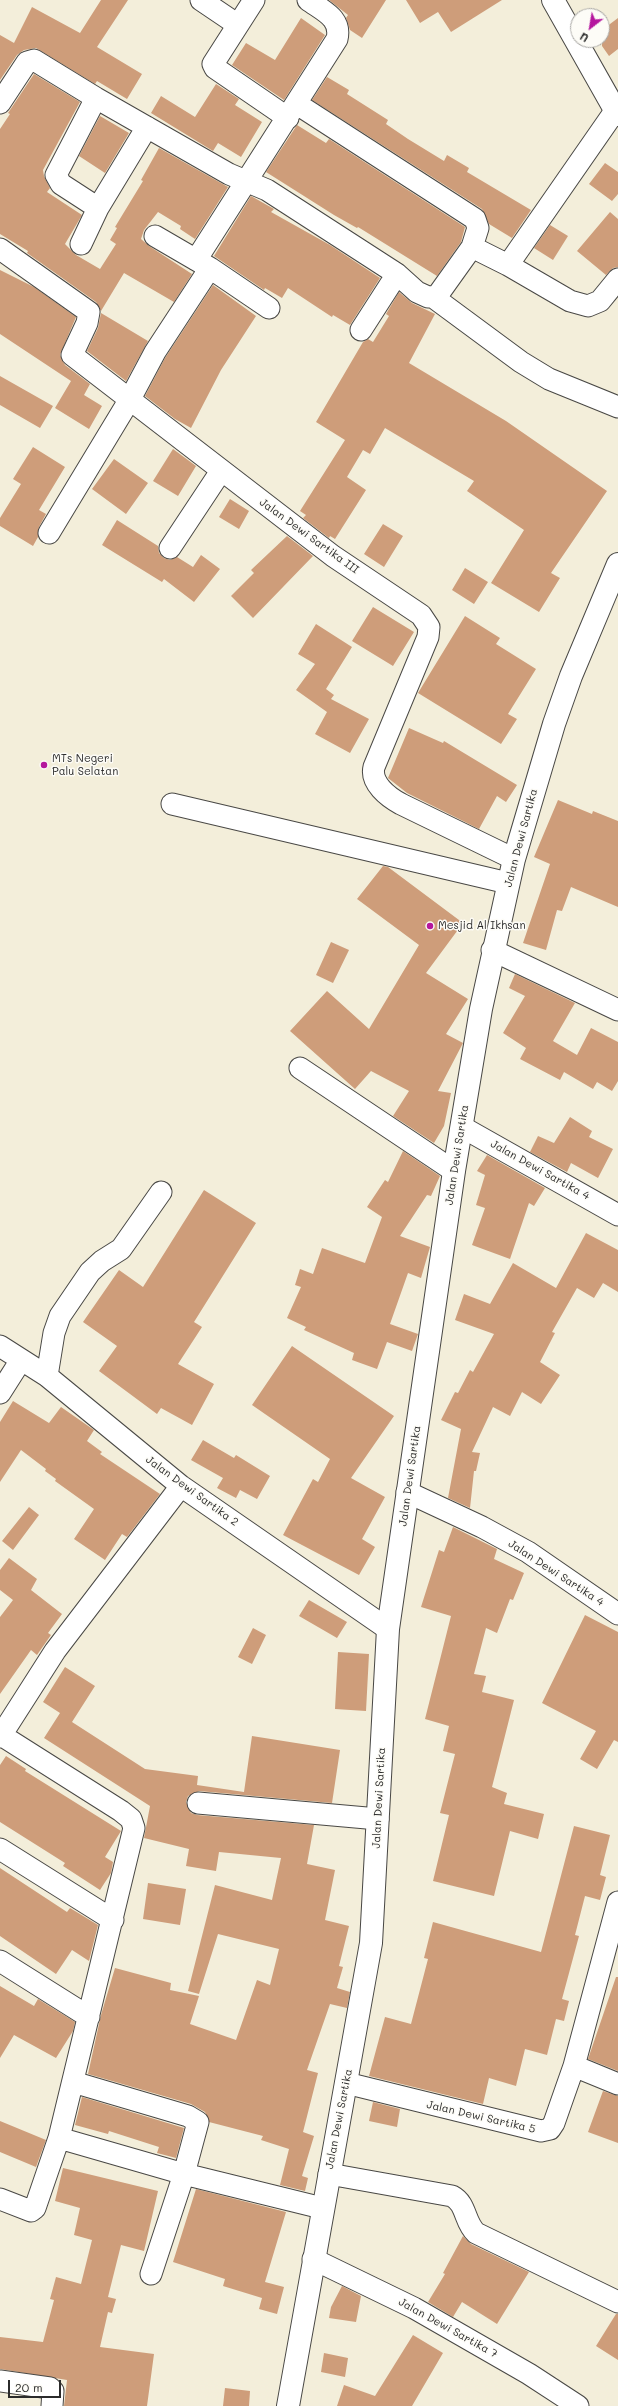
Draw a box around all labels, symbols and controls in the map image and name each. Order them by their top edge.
north arrow [570,8,610,48]
text: U [577,29,591,46]
street label: Jalan Dewi Sartika III [257,496,361,576]
place label: MTs Negeri Palu Selatan [52,752,118,778]
marker: MTs Negeri Palu Selatan [39,760,49,770]
street label: Jalan Dewi Sartika [502,787,540,889]
place label: Mesjid Al Ikhsan [438,919,526,933]
marker: Mesjid Al Ikhsan [425,921,435,931]
street label: Jalan Dewi Sartika [443,1104,471,1206]
street label: Jalan Dewi Sartika 4 [488,1137,592,1203]
street label: Jalan Dewi Sartika [396,1425,424,1527]
street label: Jalan Dewi Sartika 2 [143,1453,241,1529]
street label: Jalan Dewi Sartika 4 [506,1537,606,1609]
street label: Jalan Dewi Sartika [370,1747,388,1849]
street label: Jalan Dewi Sartika [323,2068,355,2170]
street label: Jalan Dewi Sartika 5 [425,2098,537,2136]
street label: Jalan Dewi Sartika 7 [396,2295,500,2361]
scale bar [10,2372,63,2398]
text: 20 m [15,2379,43,2395]

